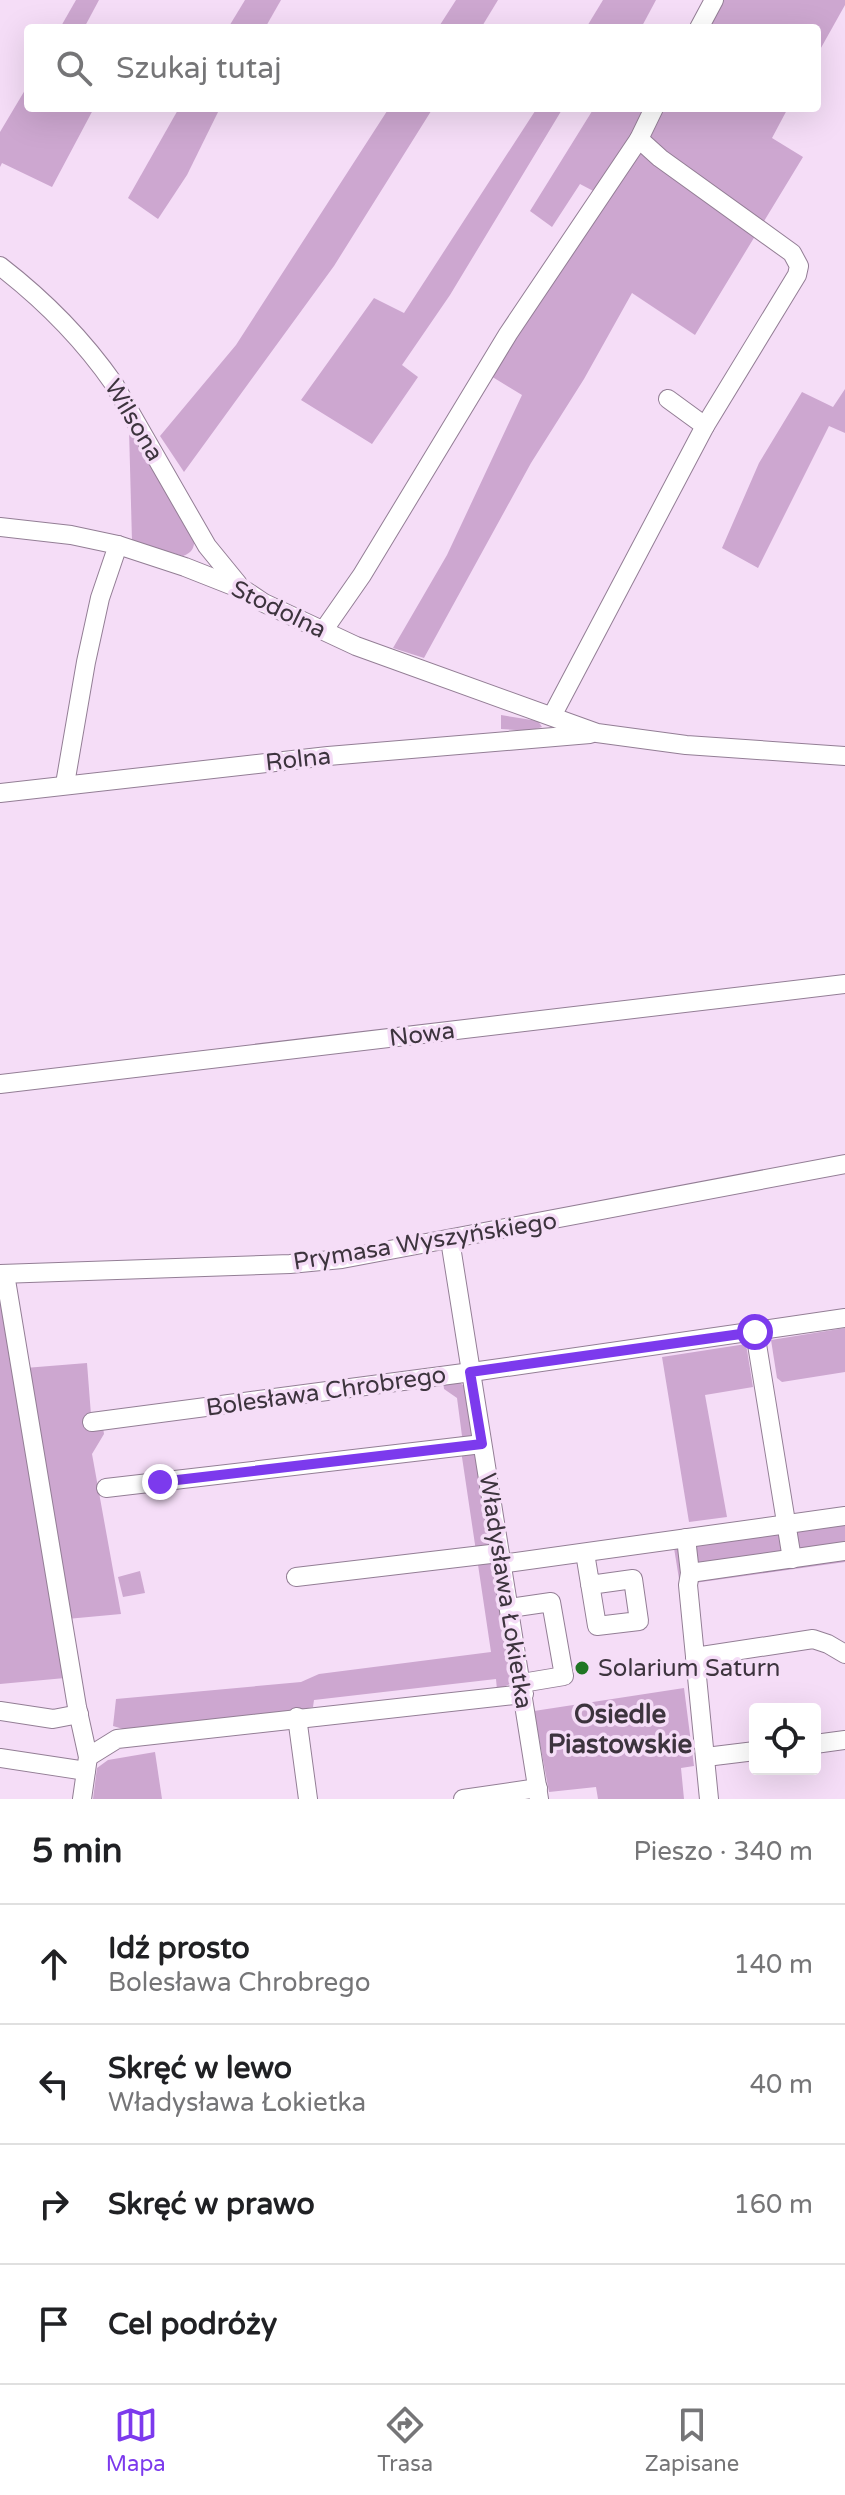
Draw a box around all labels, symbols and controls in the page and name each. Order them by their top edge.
search box [24,24,821,112]
icon: search [52,46,96,90]
text: Szukaj tutaj [116,50,282,87]
street label: Wilsona [98,374,169,466]
street label: Stodolna [227,574,331,645]
street label: Rolna [264,742,332,777]
street label: Nowa [388,1016,456,1053]
street label: Prymasa Wyszyńskiego [291,1206,559,1277]
route start [737,1314,773,1350]
street label: Bolesława Chrobrego [204,1360,448,1423]
route end [142,1464,178,1500]
street label: Władysława Łokietka [473,1471,538,1711]
place label: Solarium Saturn [598,1654,780,1683]
marker: Solarium Saturn [573,1659,591,1677]
district label: Osiedle Piastowskie [548,1699,693,1760]
map controls [749,1703,821,1775]
button: locate [749,1703,821,1775]
text: 5 min [32,1831,123,1872]
text: Pieszo · 340 m [633,1836,813,1867]
text: Idź prosto [108,1930,250,1967]
icon: ahead [32,1942,76,1986]
text: 140 m [733,1949,813,1980]
text: Bolesława Chrobrego [108,1967,370,1998]
text: Skręć w lewo [108,2050,292,2087]
icon: left [32,2062,76,2106]
text: 40 m [750,2069,813,2100]
text: Władysława Łokietka [108,2087,366,2118]
icon: right [32,2182,76,2226]
text: Skręć w prawo [108,2186,315,2223]
text: 160 m [733,2189,813,2220]
icon: arrive [32,2302,76,2346]
text: Cel podróży [108,2306,277,2343]
tab: Mapa [106,2403,166,2477]
tab: Trasa [377,2403,433,2477]
tab: Zapisane [645,2403,739,2477]

